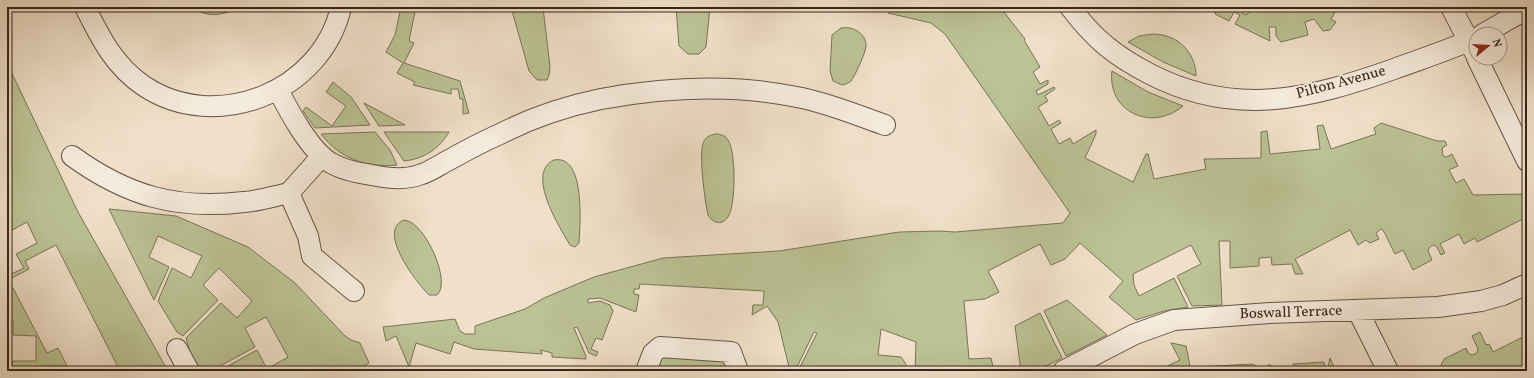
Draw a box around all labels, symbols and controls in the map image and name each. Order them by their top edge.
north arrow [1468,26,1508,66]
text: N [1488,37,1504,49]
street label: Pilton Avenue [1294,61,1388,105]
street label: Boswall Terrace [1239,301,1343,325]

